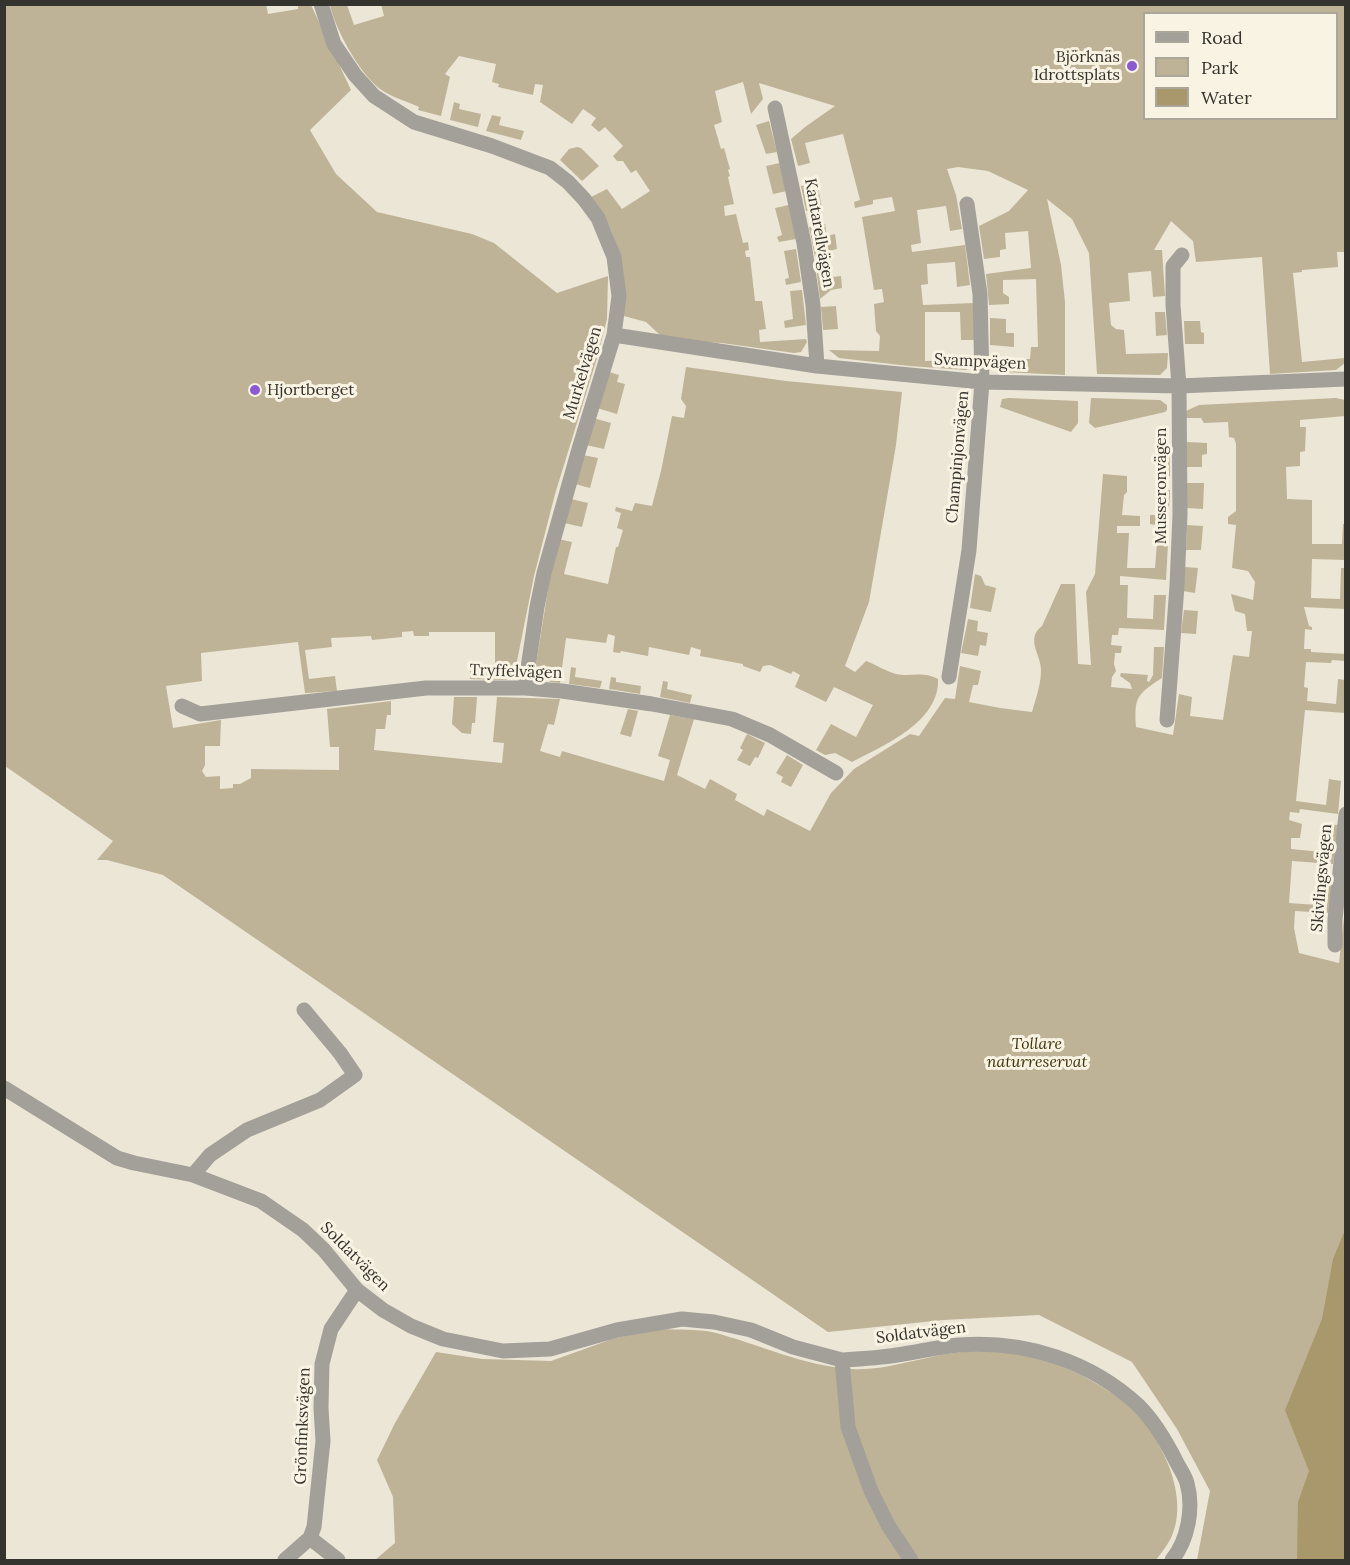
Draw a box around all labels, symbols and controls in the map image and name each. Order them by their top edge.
legend [1143,12,1338,120]
text: Road [1201,26,1243,49]
place label: Björknäs Idrottsplats [1034,47,1120,85]
text: Park [1201,56,1238,79]
marker: Björknäs Idrottsplats [1125,59,1139,73]
text: Water [1201,86,1252,109]
street label: Kantarellvägen [800,177,838,289]
street label: Murkelvägen [560,324,606,422]
street label: Svampvägen [933,350,1027,374]
place label: Hjortberget [267,380,354,400]
marker: Hjortberget [248,383,262,397]
street label: Champinjonvägen [943,390,973,524]
street label: Musseronvägen [1151,428,1171,544]
street label: Tryffelvägen [469,661,563,683]
street label: Skivlingsvägen [1308,823,1336,933]
park label: Tollare naturreservat [987,1034,1087,1072]
street label: Soldatvägen [316,1218,394,1296]
street label: Soldatvägen [875,1318,967,1348]
street label: Grönfinksvägen [291,1367,315,1485]

